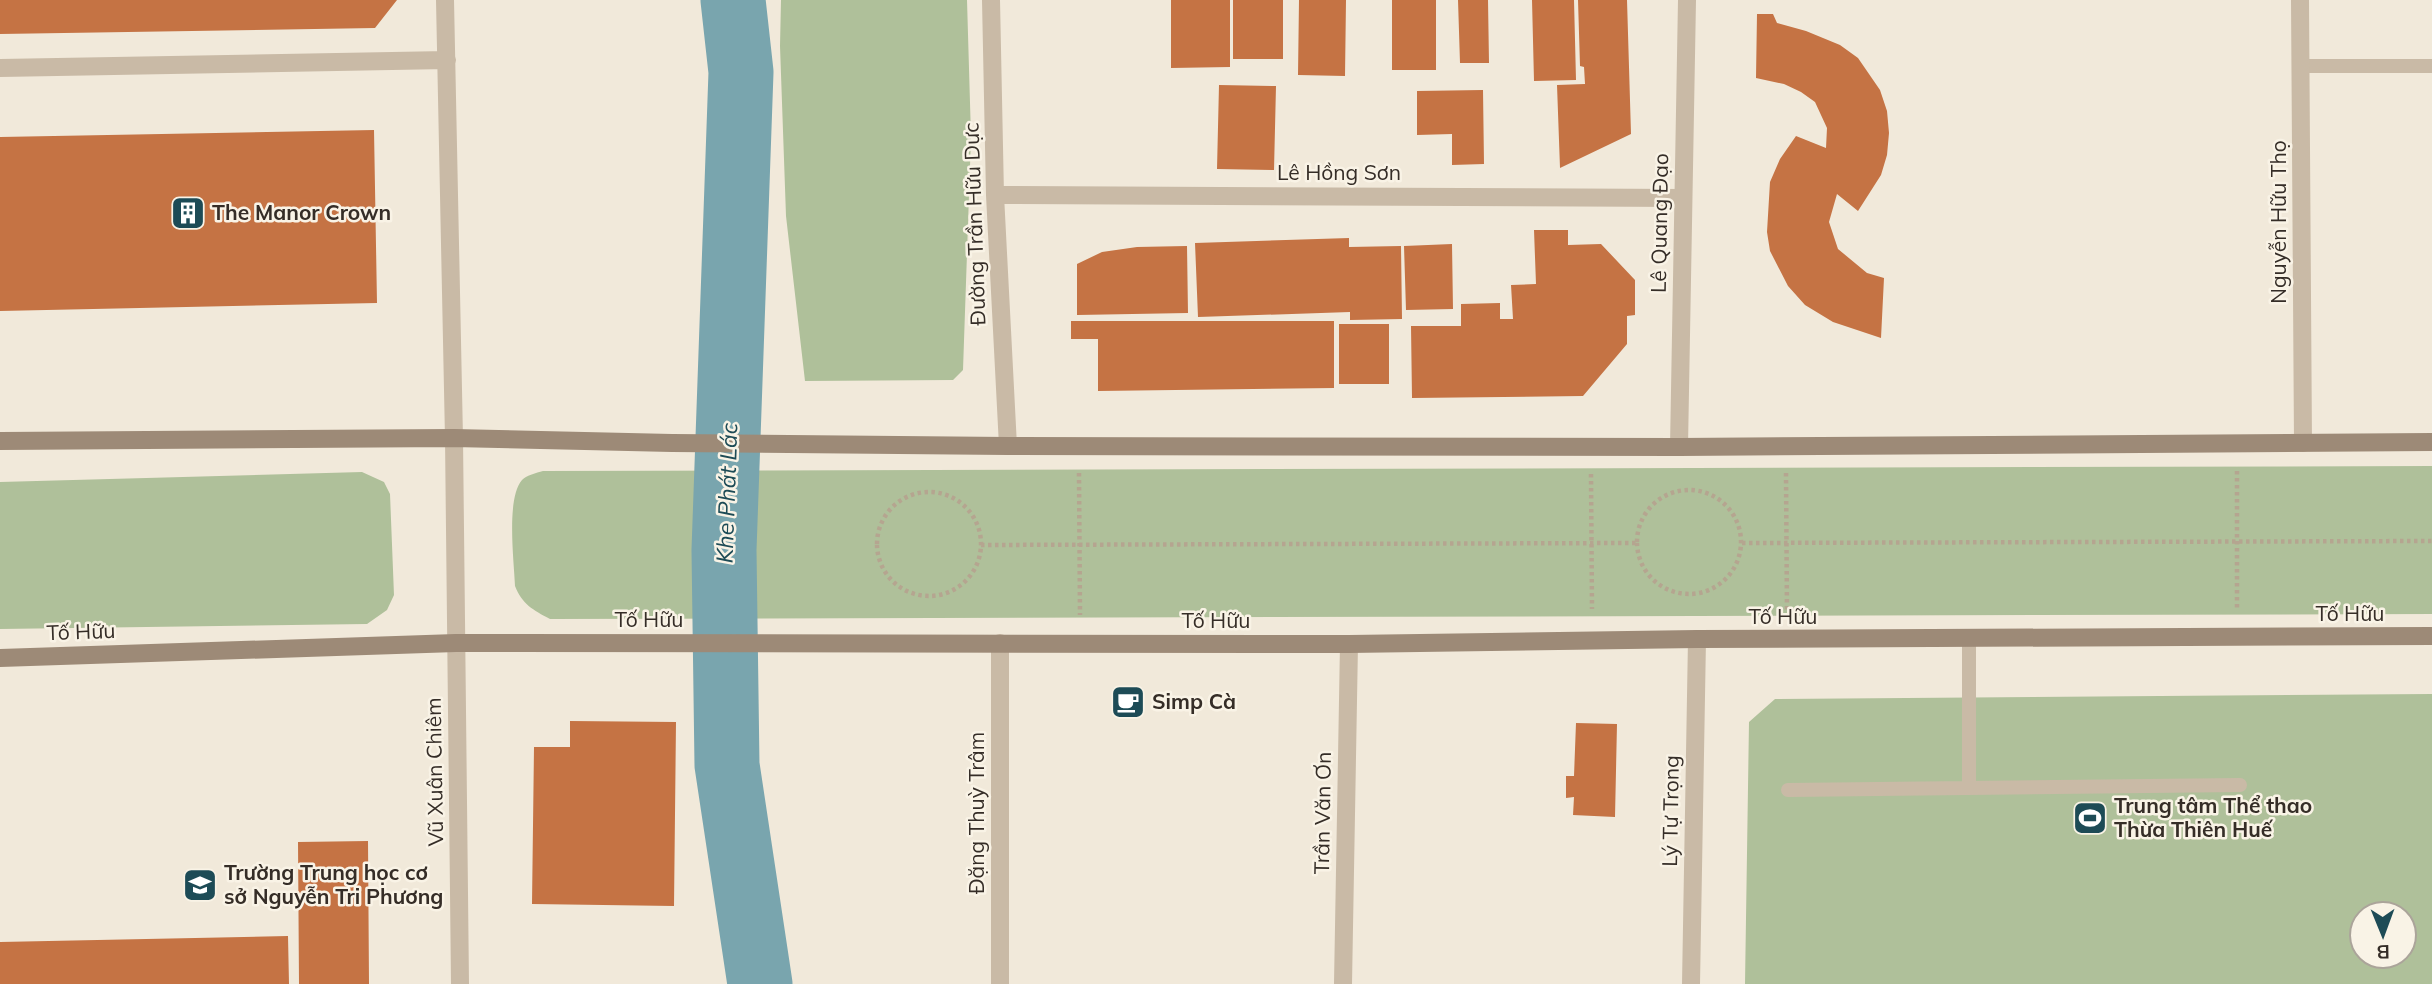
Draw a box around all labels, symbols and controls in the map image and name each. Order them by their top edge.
street label: Đường Trần Hữu Dực [957,122,991,326]
street label: Nguyễn Hữu Thọ [2265,140,2291,304]
street label: Lê Quang Đạo [1645,153,1673,293]
street label: Lê Hồng Sơn [1277,159,1401,185]
building icon: The Manor Crown [169,194,207,232]
place label: The Manor Crown [212,199,391,225]
water label: Khe Phát Lác [710,422,743,564]
street label: Tố Hữu [2316,600,2384,626]
street label: Tố Hữu [1749,603,1817,629]
street label: Tố Hữu [615,606,683,632]
street label: Tố Hữu [1182,607,1250,633]
street label: Tố Hữu [46,617,116,645]
cafe icon: Simp Cà [1109,683,1147,721]
place label: Simp Cà [1152,688,1236,714]
street label: Vũ Xuân Chiêm [420,697,448,847]
street label: Đặng Thuỳ Trâm [963,732,989,894]
street label: Trần Văn Ơn [1308,751,1336,875]
street label: Lý Tự Trọng [1656,755,1684,867]
place label: Trung tâm Thể thao Thừa Thiên Huế [2114,792,2312,842]
sports icon: Trung tâm Thể thao Thừa Thiên Huế [2071,799,2109,837]
place label: Trường Trung học cơ sở Nguyễn Tri Phương [224,859,443,909]
school or university icon: Trường Trung học cơ sở Nguyễn Tri Phương [181,866,219,904]
north arrow [2348,900,2418,970]
text: B [2377,940,2390,964]

